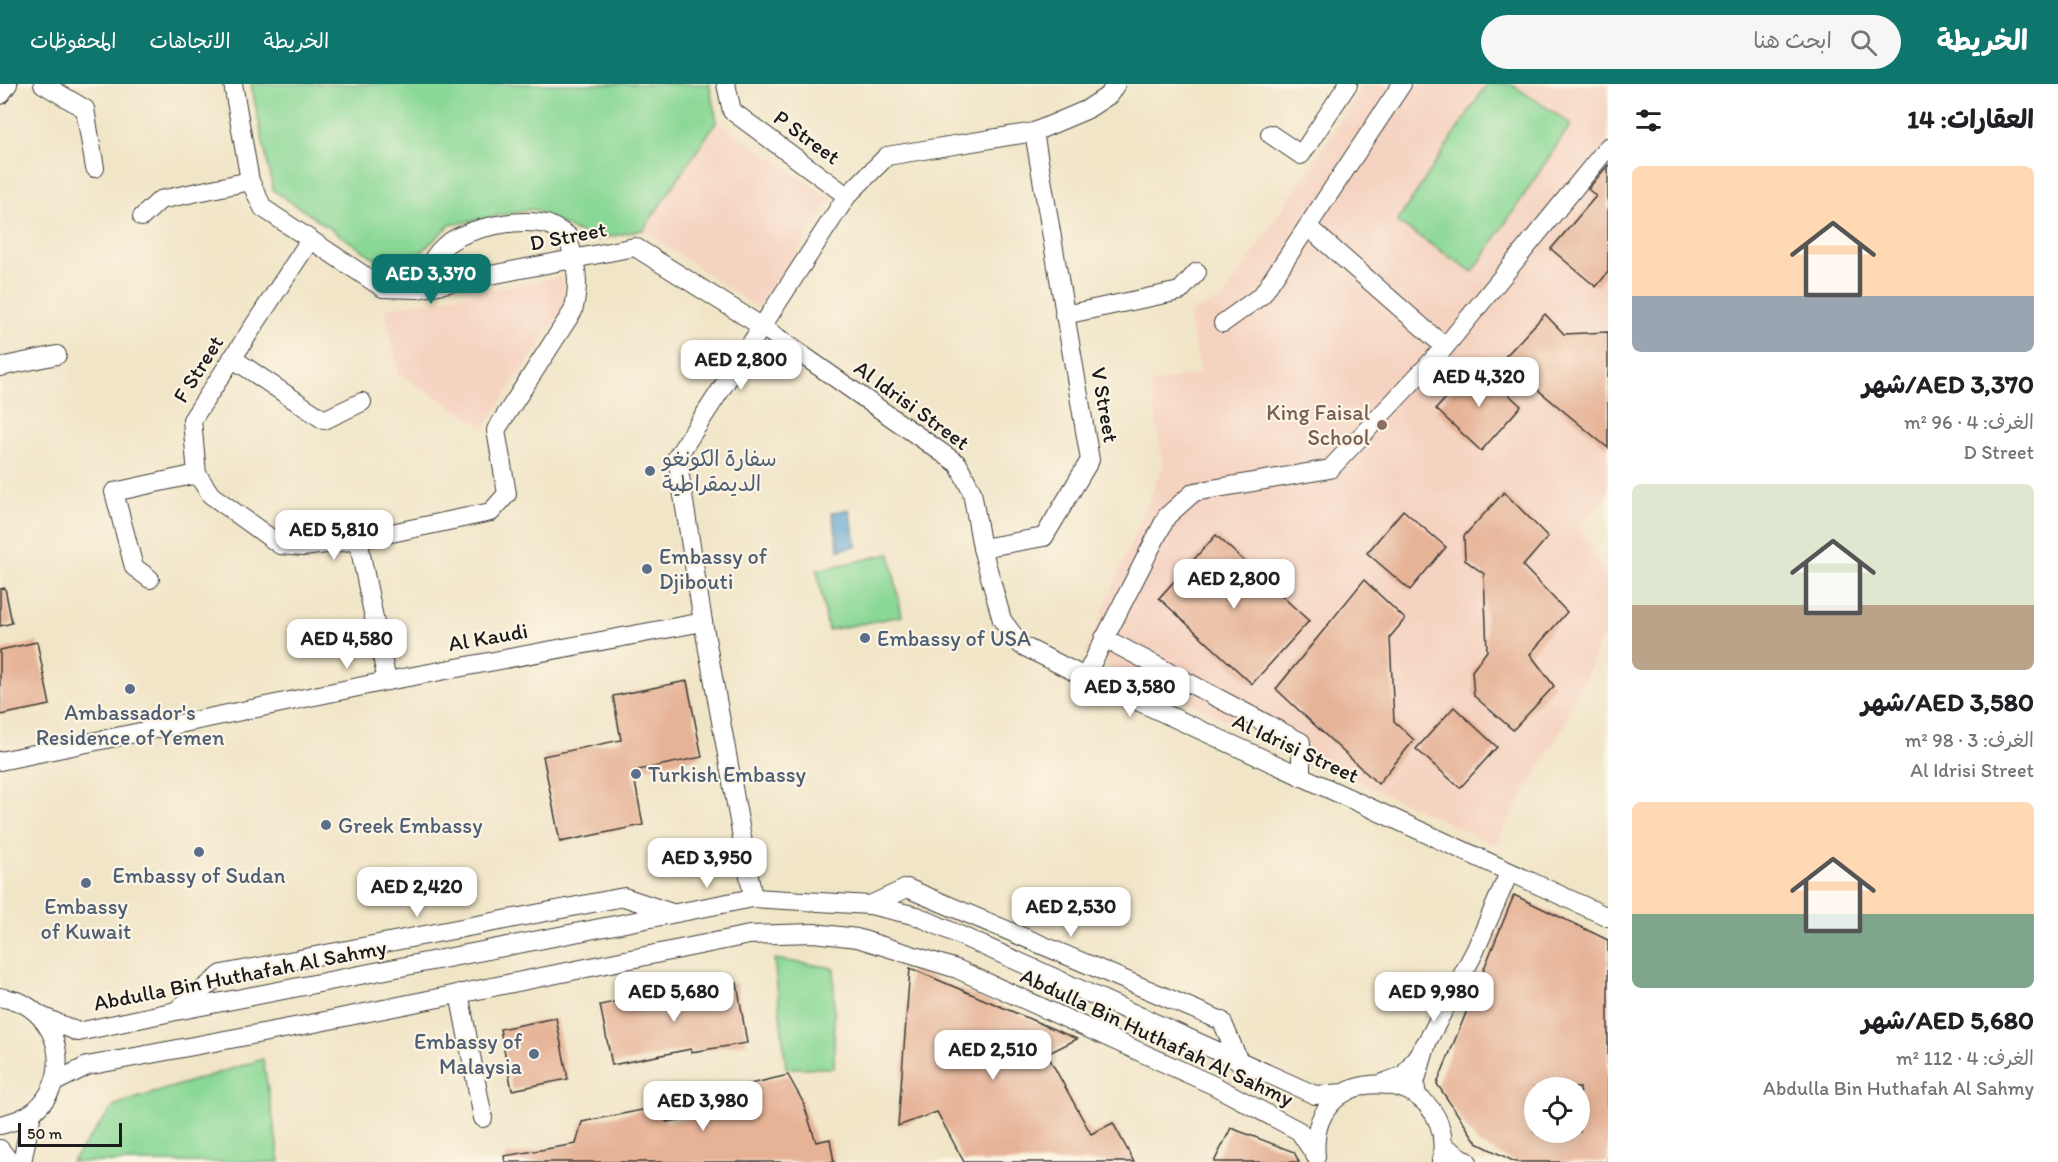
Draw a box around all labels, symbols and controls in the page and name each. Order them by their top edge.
search box [1481,15,1901,69]
text: الخريطة [1937,23,2028,57]
icon: search [1847,26,1880,59]
text: ابحث هنا [1753,27,1832,54]
text: المحفوظات [30,28,116,53]
text: الاتجاهات [149,28,231,53]
text: الخريطة [264,28,329,53]
text: العقارات: 14 [1907,103,2034,135]
street label: P Street [768,104,846,170]
icon: filters [1632,104,1665,137]
icon: home [1779,205,1887,313]
street label: D Street [527,215,609,257]
pin: AED 3,370 [362,254,500,305]
text: AED 3,370 [386,261,476,285]
street label: F Street [167,330,229,408]
pin: AED 2,800 [672,340,810,391]
text: AED 2,800 [695,347,787,371]
street label: Al Idrisi Street [849,354,975,456]
pin: AED 4,320 [1410,357,1548,408]
text: AED 4,320 [1433,364,1525,388]
street label: V Street [1085,365,1125,445]
text: AED 3,370/شهر [1862,368,2034,400]
place label: King Faisal School [1266,399,1370,451]
text: الغرف: 4 · 96 m² [1904,410,2034,434]
marker: King Faisal School [1375,418,1389,432]
text: D Street [1963,440,2034,464]
place label: سفارة الكونغو الديمقراطية [661,445,777,497]
marker: سفارة الكونغو الديمقراطية [643,464,657,478]
pin: AED 5,810 [265,510,403,561]
text: AED 5,810 [289,517,379,541]
icon: home [1779,523,1887,631]
place label: Embassy of Djibouti [659,543,768,595]
pin: AED 2,800 [1165,559,1303,610]
marker: Embassy of Djibouti [640,562,654,576]
text: AED 2,800 [1188,566,1280,590]
street label: Al Kaudi [446,617,530,657]
pin: AED 4,580 [278,619,416,670]
place label: Embassy of USA [877,625,1031,652]
text: AED 4,580 [301,626,393,650]
marker: Embassy of USA [858,631,872,645]
pin: AED 3,580 [1061,667,1199,718]
text: AED 3,580 [1084,674,1176,698]
marker: Ambassador's Residence of Yemen [123,682,137,696]
text: AED 3,580/شهر [1861,686,2034,718]
place label: Ambassador's Residence of Yemen [36,699,225,751]
street label: Al Idrisi Street [1229,707,1363,789]
text: الغرف: 3 · 98 m² [1905,728,2034,752]
text: Al Idrisi Street [1910,758,2034,782]
place label: Turkish Embassy [648,761,807,788]
marker: Turkish Embassy [629,767,643,781]
place label: Greek Embassy [338,812,483,839]
marker: Greek Embassy [319,818,333,832]
pin: AED 3,950 [638,838,776,889]
icon: home [1779,841,1887,949]
marker: Embassy of Sudan [192,845,206,859]
text: AED 3,950 [662,845,752,869]
place label: Embassy of Sudan [113,862,286,889]
pin: AED 2,420 [348,867,486,918]
text: AED 2,420 [371,874,463,898]
marker: Embassy of Kuwait [79,876,93,890]
pin: AED 2,530 [1002,887,1140,938]
place label: Embassy of Kuwait [41,893,131,945]
text: AED 2,530 [1026,894,1116,918]
street label: Abdulla Bin Huthafah Al Sahmy [91,933,390,1017]
street label: Abdulla Bin Huthafah Al Sahmy [1016,962,1298,1112]
pin: AED 5,680 [605,972,743,1023]
pin: AED 9,980 [1365,972,1503,1023]
text: AED 5,680 [629,979,719,1003]
text: AED 9,980 [1389,979,1479,1003]
text: AED 5,680/شهر [1862,1004,2034,1036]
place label: Embassy of Malaysia [414,1028,523,1080]
pin: AED 2,510 [924,1030,1062,1081]
text: AED 2,510 [948,1037,1038,1061]
text: الغرف: 4 · 112 m² [1896,1046,2034,1070]
marker: Embassy of Malaysia [527,1047,541,1061]
text: Abdulla Bin Huthafah Al Sahmy [1763,1076,2034,1100]
map controls [1524,1077,1590,1143]
button: locate [1524,1077,1590,1143]
pin: AED 3,980 [634,1081,772,1132]
text: AED 3,980 [657,1088,749,1112]
scale bar [18,1120,122,1148]
text: 50 m [27,1124,62,1143]

